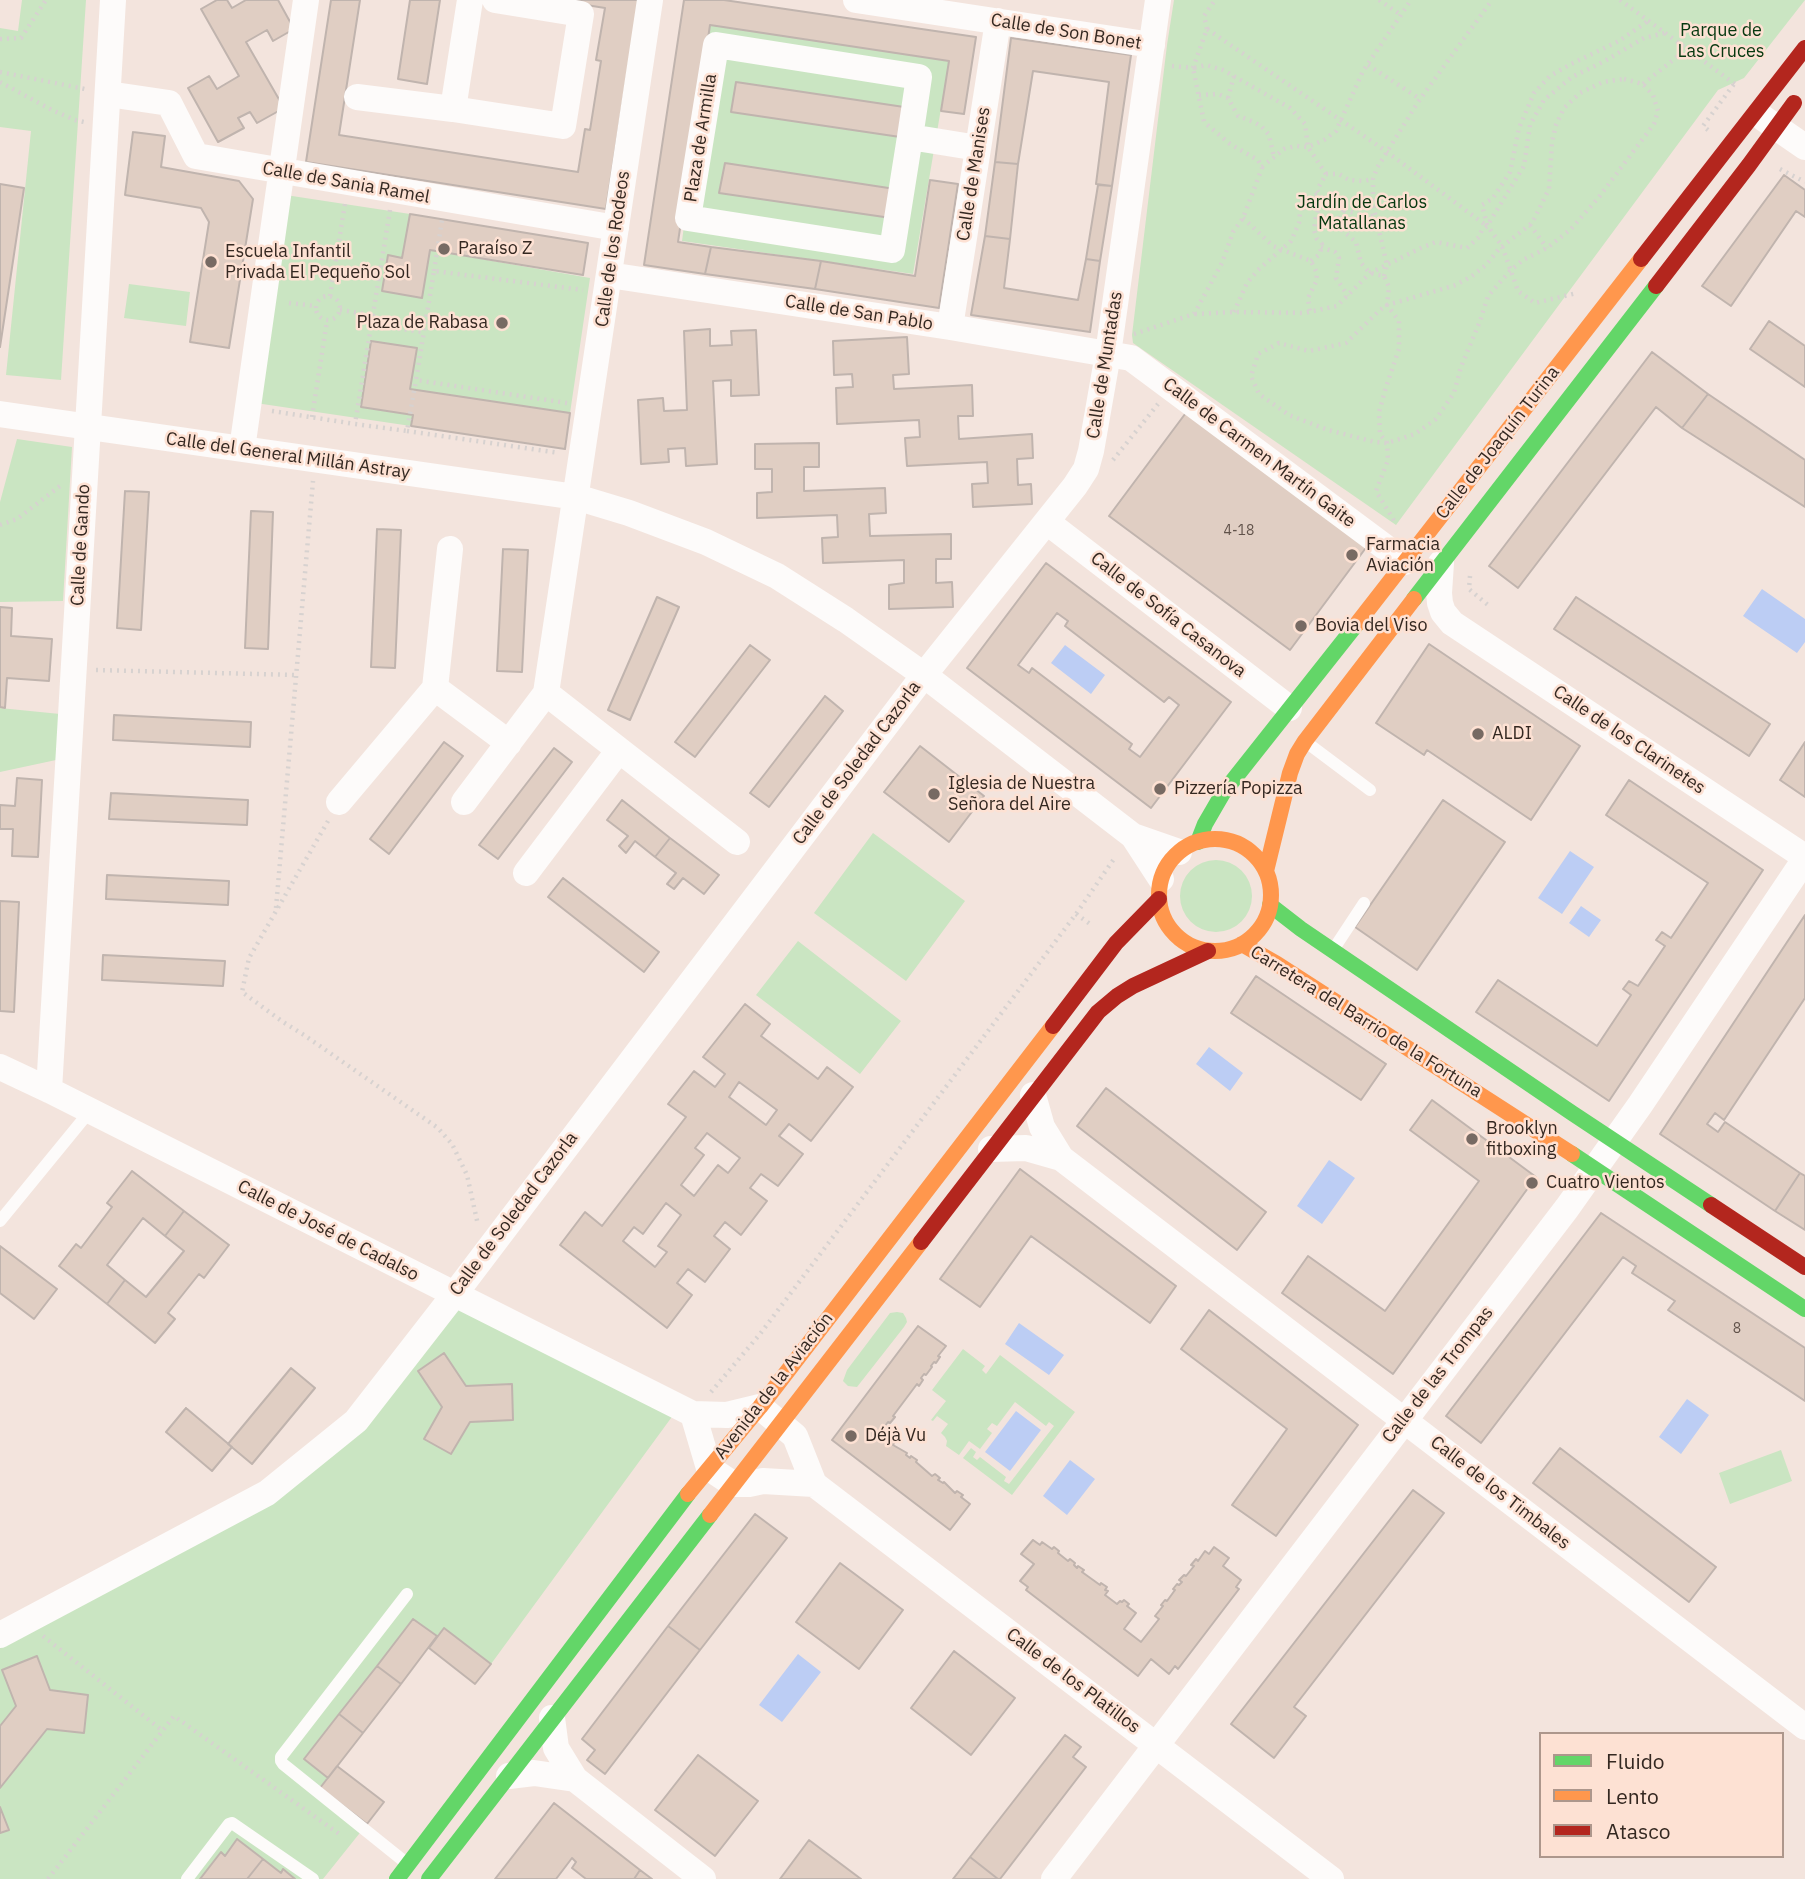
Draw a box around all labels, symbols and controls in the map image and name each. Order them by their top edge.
street label: Calle de Son Bonet [989,9,1143,55]
park label: Parque de Las Cruces [1677,20,1765,62]
street label: Plaza de Armilla [680,72,722,204]
street label: Calle de Manises [953,105,995,243]
street label: Calle de Sania Ramel [261,158,431,208]
street label: Calle de los Rodeos [591,169,635,329]
park label: Jardín de Carlos Matallanas [1297,192,1427,234]
place label: Paraíso Z [458,238,533,260]
place label: Escuela Infantil Privada El Pequeño Sol [225,241,410,284]
marker: Paraíso Z [436,241,452,257]
marker: Escuela Infantil Privada El Pequeño Sol [203,254,219,270]
street label: Calle de Muntadas [1083,290,1127,440]
street label: Calle de San Pablo [783,291,935,335]
place label: Plaza de Rabasa [356,312,488,334]
marker: Plaza de Rabasa [494,315,510,331]
street label: Calle de Joaquín Turina [1432,362,1564,524]
street label: Calle de Carmen Martín Gaite [1158,373,1360,533]
street label: Calle del General Millán Astray [165,428,411,484]
street label: Calle de Gando [67,483,95,607]
house number: 4-18 [1224,523,1254,539]
place label: Farmacia Aviación [1366,534,1440,576]
marker: Farmacia Aviación [1344,547,1360,563]
street label: Calle de Sofía Casanova [1086,548,1250,682]
place label: Bovia del Viso [1315,615,1428,637]
marker: Bovia del Viso [1293,618,1309,634]
street label: Calle de Soledad Cazorla [788,677,926,849]
street label: Calle de los Clarinetes [1549,681,1709,799]
place label: ALDI [1492,723,1532,745]
marker: ALDI [1470,726,1486,742]
place label: Iglesia de Nuestra Señora del Aire [948,773,1095,816]
place label: Pizzería Popizza [1174,778,1303,800]
marker: Pizzería Popizza [1152,781,1168,797]
marker: Iglesia de Nuestra Señora del Aire [926,786,942,802]
street label: Carretera del Barrio de la Fortuna [1246,941,1486,1103]
place label: Brooklyn fitboxing [1486,1118,1558,1160]
street label: Calle de Soledad Cazorla [445,1128,583,1300]
marker: Brooklyn fitboxing [1464,1131,1480,1147]
place label: Cuatro Vientos [1546,1172,1665,1194]
marker: Cuatro Vientos [1524,1175,1540,1191]
street label: Calle de José de Cadalso [234,1176,422,1286]
street label: Calle de las Trompas [1378,1302,1498,1448]
street label: Avenida de la Aviación [710,1308,838,1464]
house number: 8 [1733,1321,1741,1337]
place label: Déjà Vu [865,1425,926,1447]
marker: Déjà Vu [843,1428,859,1444]
street label: Calle de los Timbales [1426,1432,1574,1554]
street label: Calle de los Platillos [1002,1624,1144,1738]
legend [1539,1732,1784,1858]
text: Fluido [1606,1747,1665,1775]
text: Lento [1606,1782,1659,1810]
text: Atasco [1606,1817,1670,1845]

